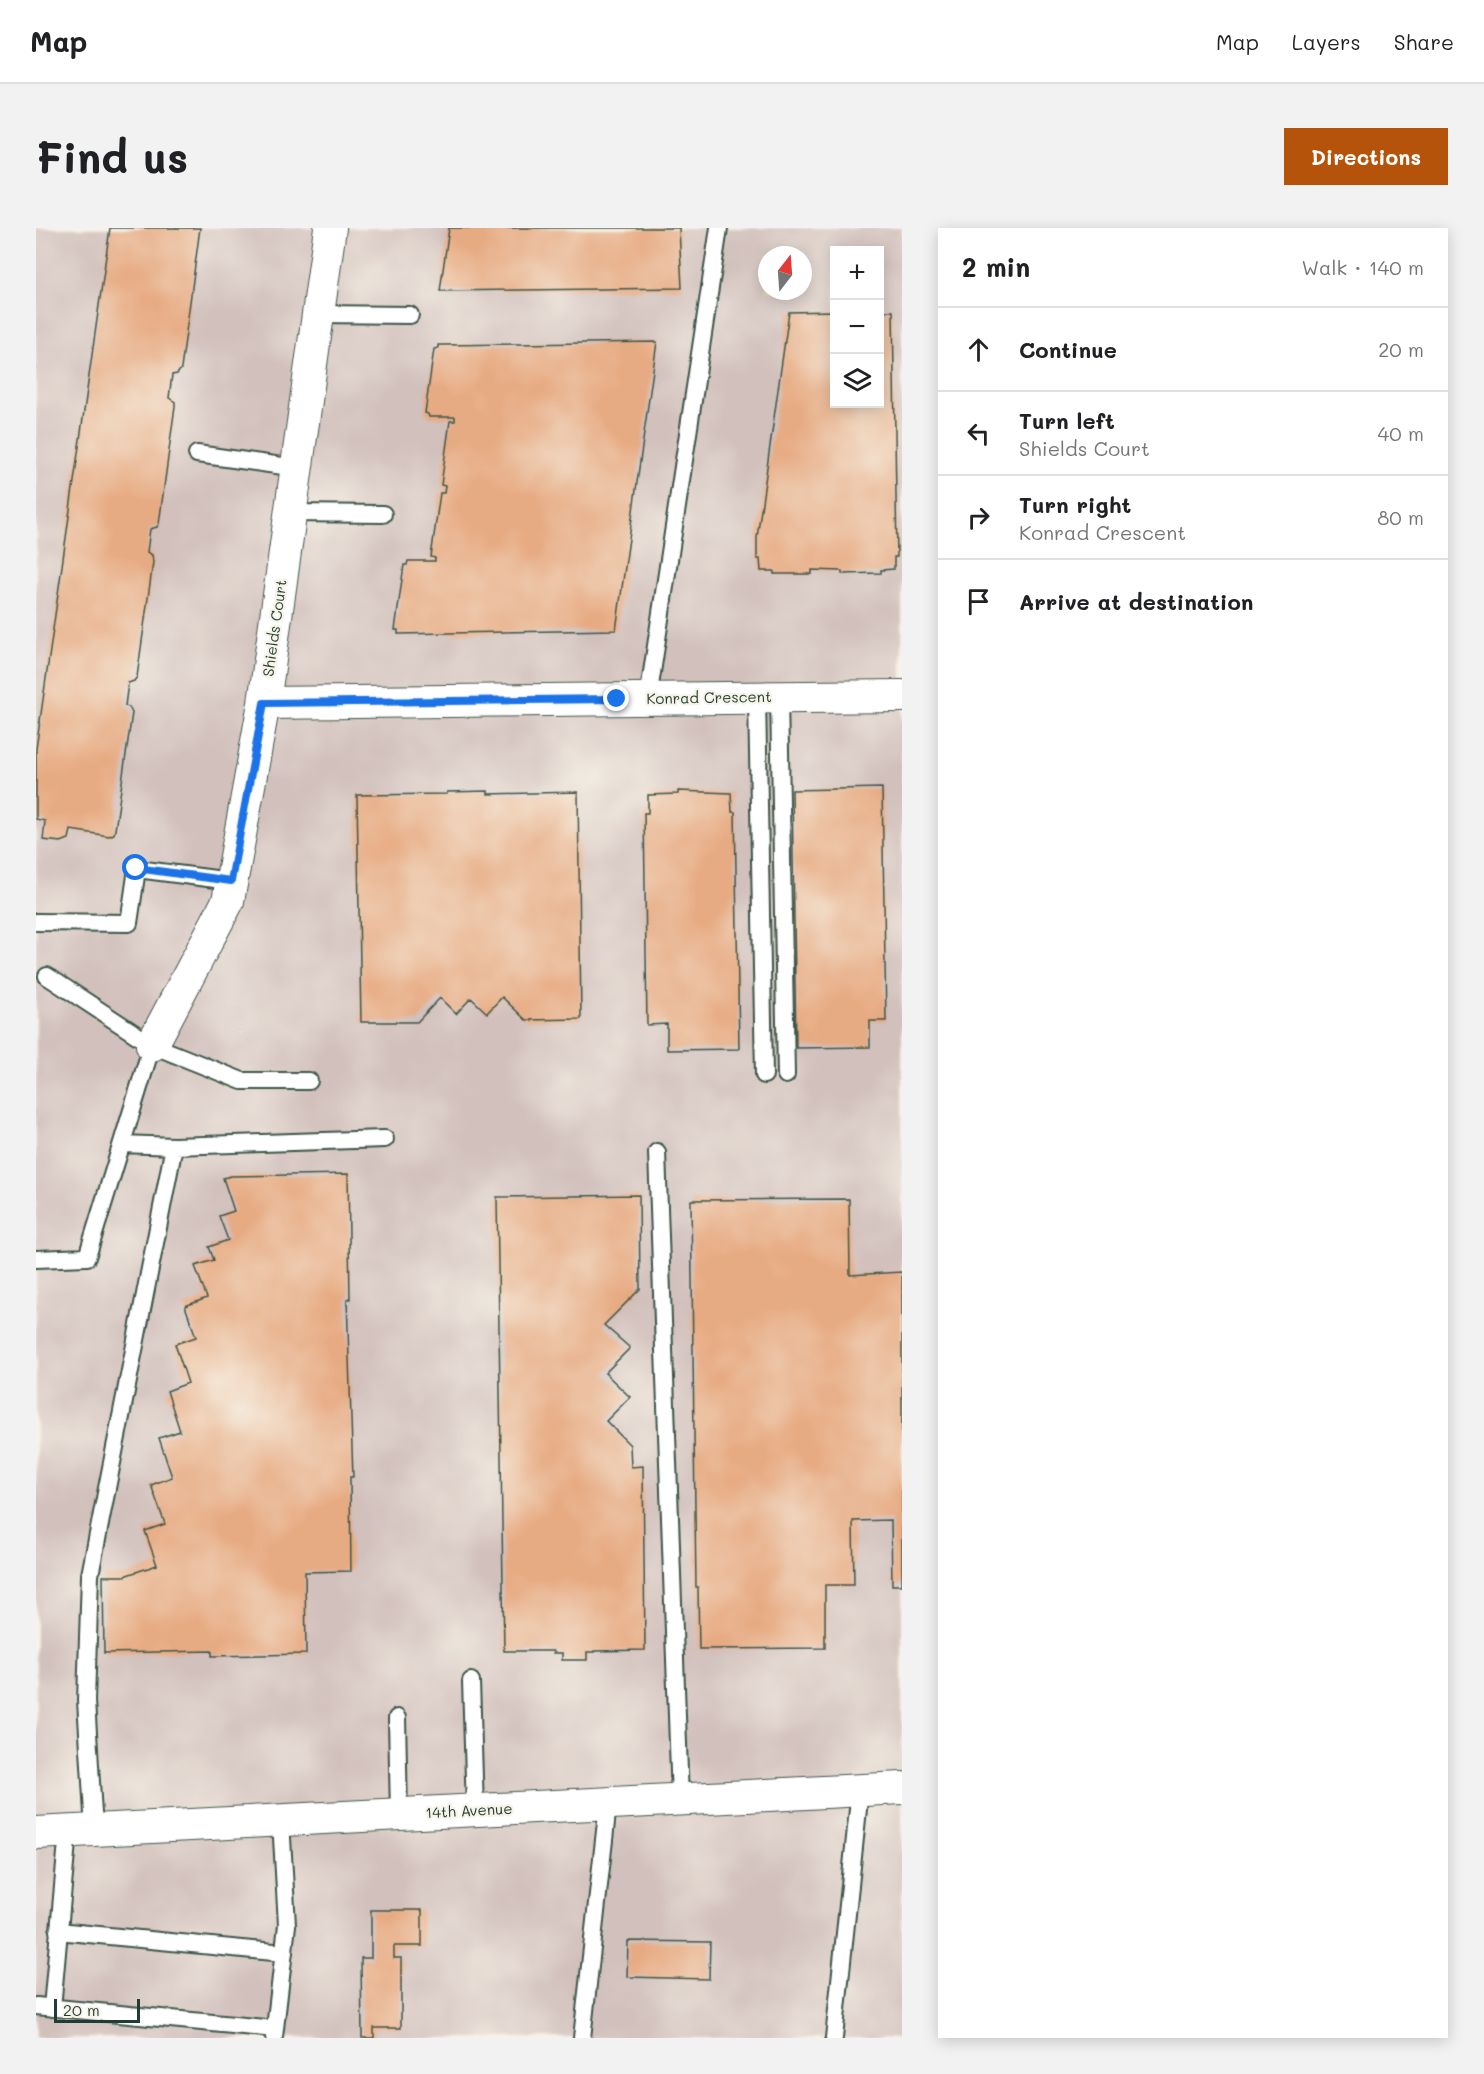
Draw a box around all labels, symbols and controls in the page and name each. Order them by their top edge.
text: Map [30,23,87,59]
text: Map [1216,28,1259,55]
text: Layers [1292,28,1361,55]
text: Share [1394,28,1454,55]
button: Directions [1284,128,1448,185]
text: Find us [36,129,188,184]
north arrow [758,246,812,300]
map controls [830,246,884,408]
button: + [830,246,884,300]
text: 2 min [962,250,1030,284]
text: Walk · 140 m [1301,254,1424,280]
button: − [830,300,884,354]
icon: ahead [962,333,995,366]
text: Continue [1019,335,1117,364]
text: 20 m [1378,336,1424,362]
button: layers [830,354,884,408]
text: Turn left [1019,406,1115,435]
icon: left [962,417,995,450]
text: 40 m [1378,420,1424,446]
text: Shields Court [1019,435,1150,461]
text: Turn right [1019,490,1131,519]
icon: right [962,501,995,534]
text: 80 m [1377,504,1424,530]
text: Konrad Crescent [1019,519,1186,545]
street label: Shields Court [257,578,291,678]
icon: arrive [962,585,995,618]
text: Arrive at destination [1019,587,1254,616]
route end [603,685,629,711]
street label: Konrad Crescent [646,686,772,708]
route start [122,854,148,880]
street label: 14th Avenue [425,1798,513,1822]
scale bar [54,1996,140,2024]
text: 20 m [63,1999,100,2020]

